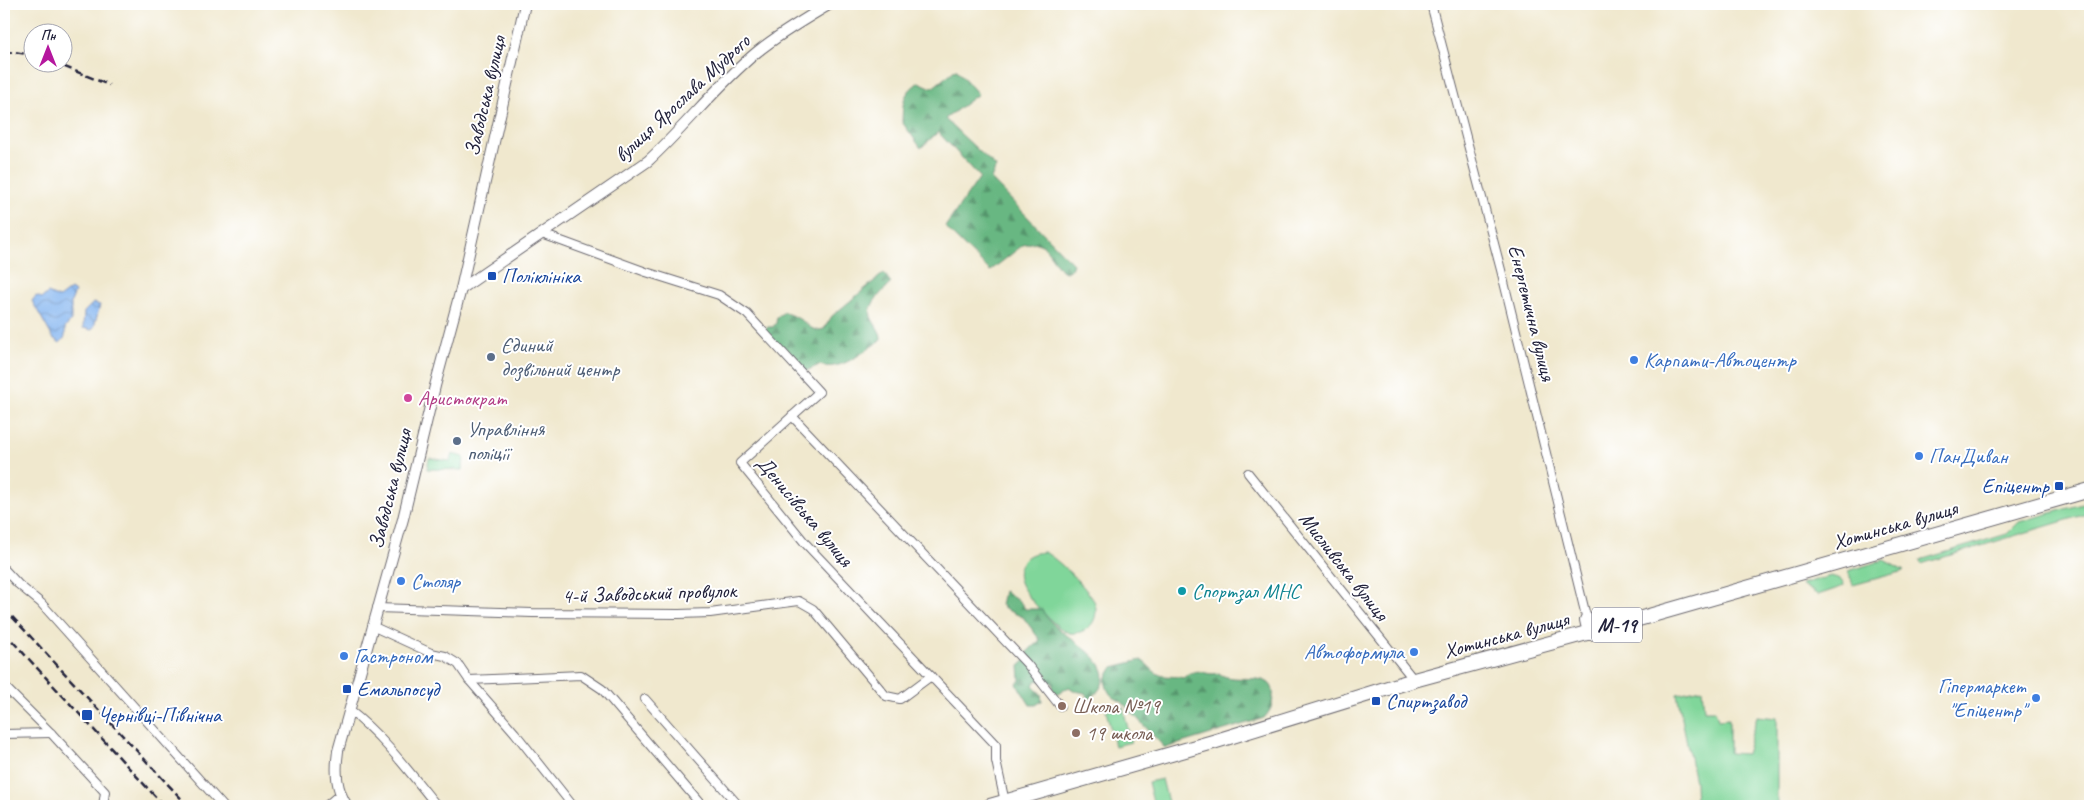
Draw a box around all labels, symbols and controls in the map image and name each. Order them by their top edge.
north arrow [22,22,72,72]
text: Пн [41,27,56,44]
street label: вулиця Ярослава Мудрого [609,27,757,168]
street label: Заводська вулиця [459,32,512,159]
street label: Енергетична вулиця [1503,242,1562,385]
place label: Поліклініка [502,263,582,289]
marker: Поліклініка [486,270,498,282]
place label: Єдиний дозвільний центр [501,332,621,382]
place label: Карпати-Автоцентр [1644,347,1798,373]
marker: Єдиний дозвільний центр [485,351,497,363]
marker: Карпати-Автоцентр [1628,354,1640,366]
place label: Аристократ [418,385,508,411]
marker: Аристократ [402,392,414,404]
place label: Управління поліції [467,416,546,466]
street label: Заводська вулиця [363,425,418,552]
marker: Управління поліції [451,435,463,447]
place label: ПанДиван [1929,443,2009,469]
street label: Денисівська вулиця [751,450,860,573]
marker: ПанДиван [1913,450,1925,462]
place label: Епіцентр [1982,473,2050,499]
marker: Епіцентр [2053,480,2065,492]
street label: Хотинська вулиця [1830,494,1962,555]
street label: Мисливська вулиця [1293,506,1396,627]
place label: Столяр [411,568,462,594]
marker: Столяр [395,575,407,587]
street label: 4-й Заводський провулок [561,577,739,609]
place label: Спортзал МНС [1192,578,1303,605]
marker: Спортзал МНС [1176,585,1188,597]
street label: Хотинська вулиця [1441,605,1573,664]
road number: М-19 [1592,608,1642,642]
place label: Автоформула [1304,639,1406,665]
place label: Гастроном [354,643,434,669]
marker: Автоформула [1408,646,1420,658]
marker: Гастроном [338,650,350,662]
place label: Гіпермаркет "Епіцентр" [1938,673,2030,723]
place label: Емальпосуд [357,676,441,702]
marker: Емальпосуд [341,683,353,695]
place label: Спиртзавод [1386,688,1468,715]
marker: Гіпермаркет "Епіцентр" [2030,692,2042,704]
place label: Школа №19 [1072,693,1161,719]
marker: Спиртзавод [1370,695,1382,707]
marker: Школа №19 [1056,700,1068,712]
place label: Чернівці-Північна [98,702,223,728]
marker: Чернівці-Північна [80,708,94,722]
place label: 19 школа [1086,720,1154,746]
marker: 19 школа [1070,727,1082,739]

